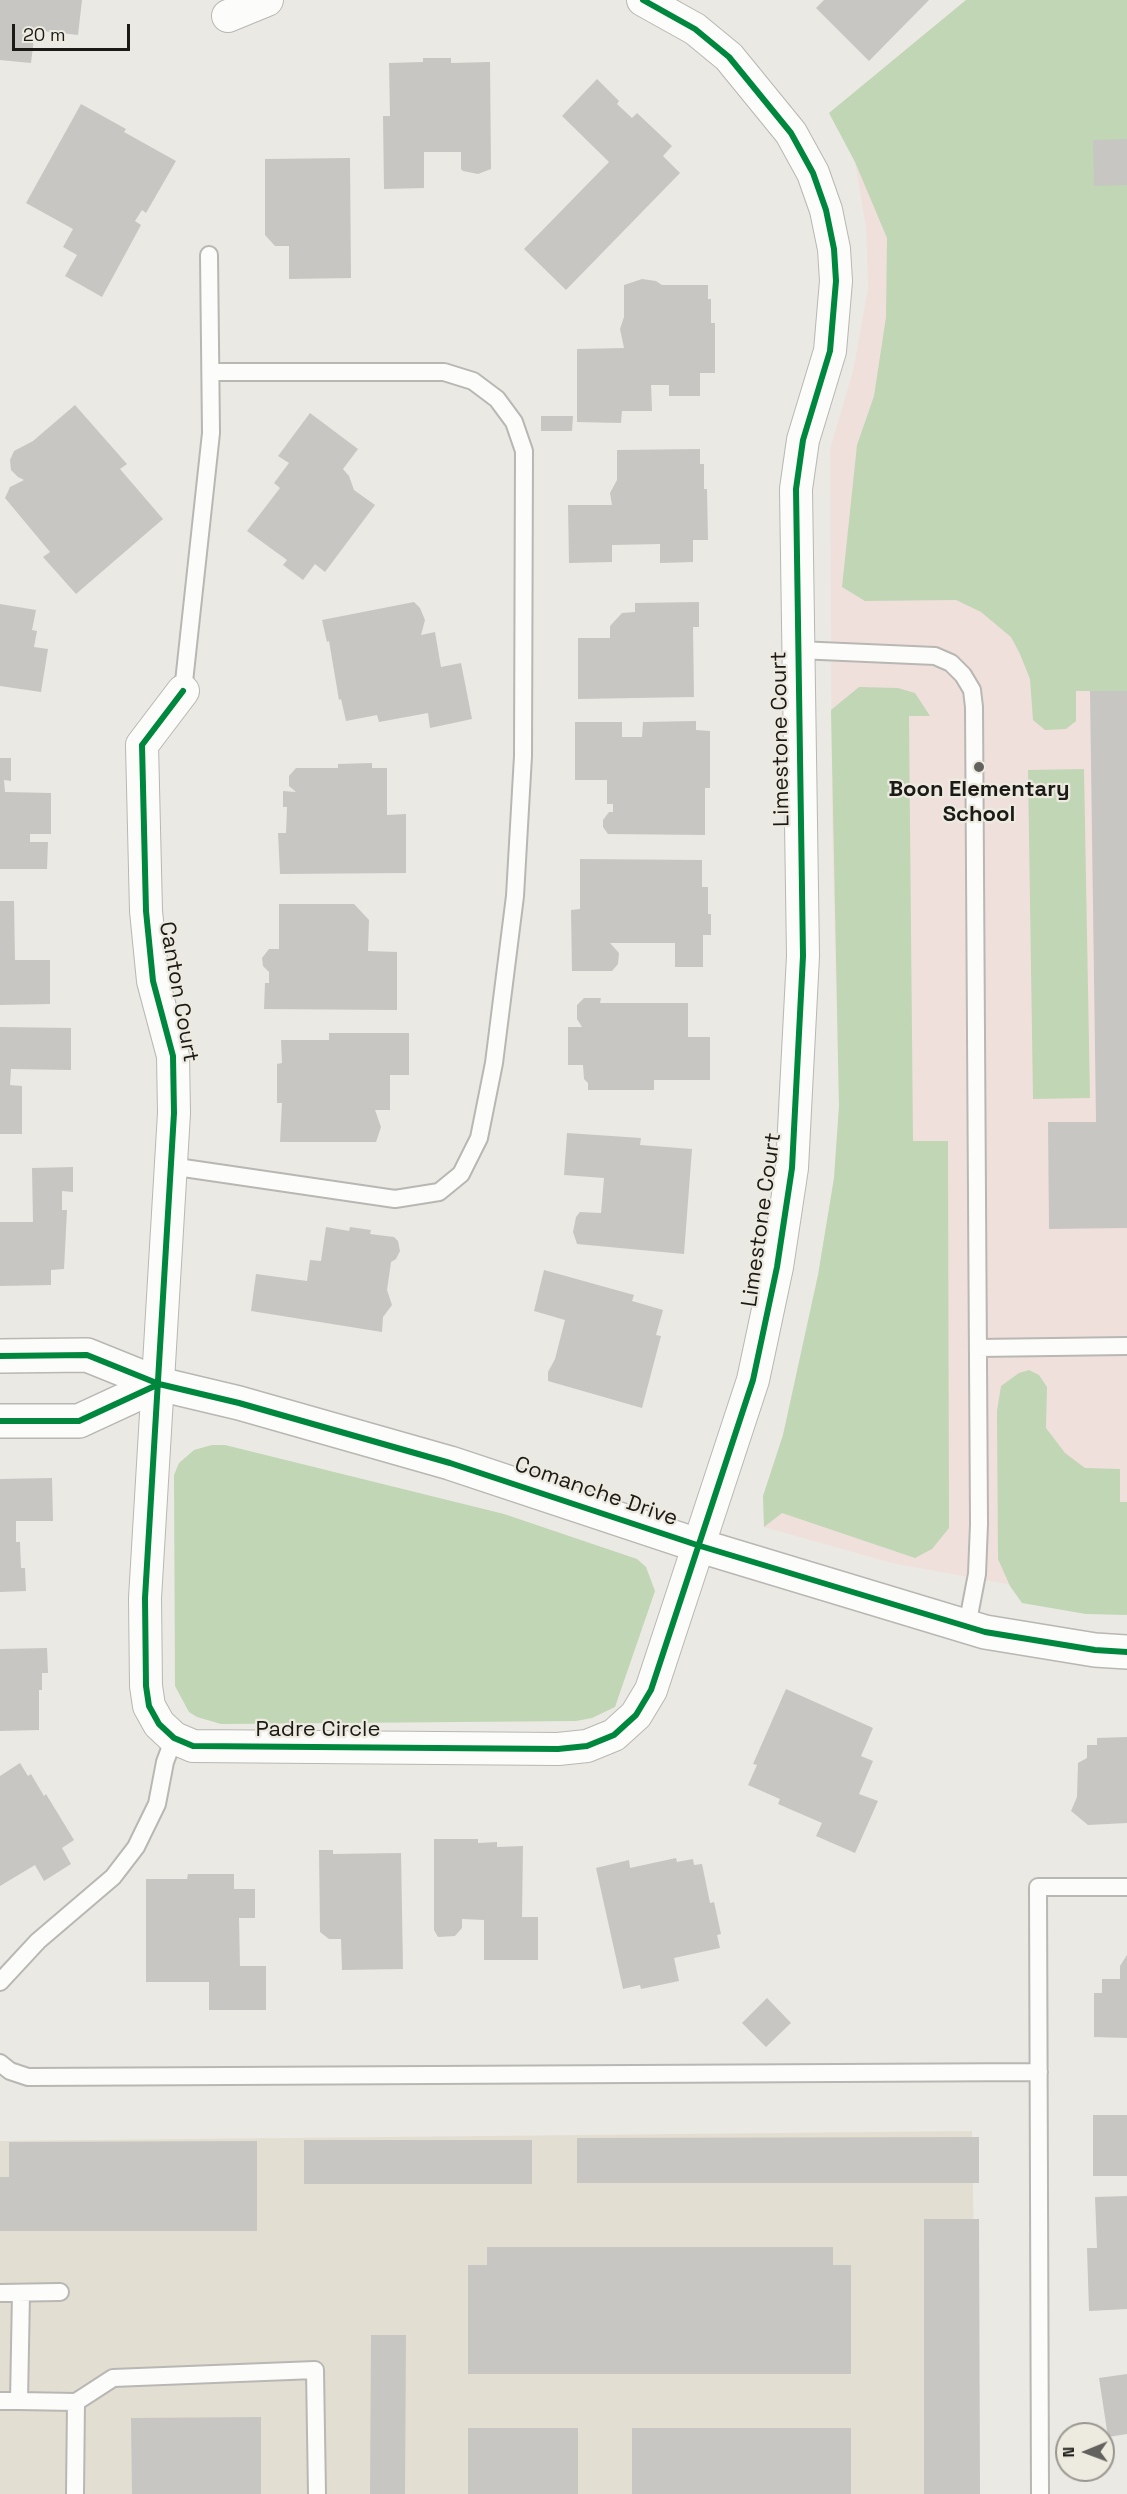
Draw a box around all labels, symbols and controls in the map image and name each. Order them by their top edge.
scale bar [15,12,134,50]
text: 20 m [23,23,66,46]
street label: Limestone Court [766,651,796,827]
marker: Boon Elementary School [972,760,986,774]
place label: Boon Elementary School [888,777,1070,828]
street label: Canton Court [153,920,203,1064]
street label: Limestone Court [737,1131,787,1309]
street label: Comanche Drive [511,1452,681,1532]
street label: Padre Circle [255,1717,381,1743]
north arrow [1055,2422,1115,2482]
text: N [1058,2447,1079,2458]

